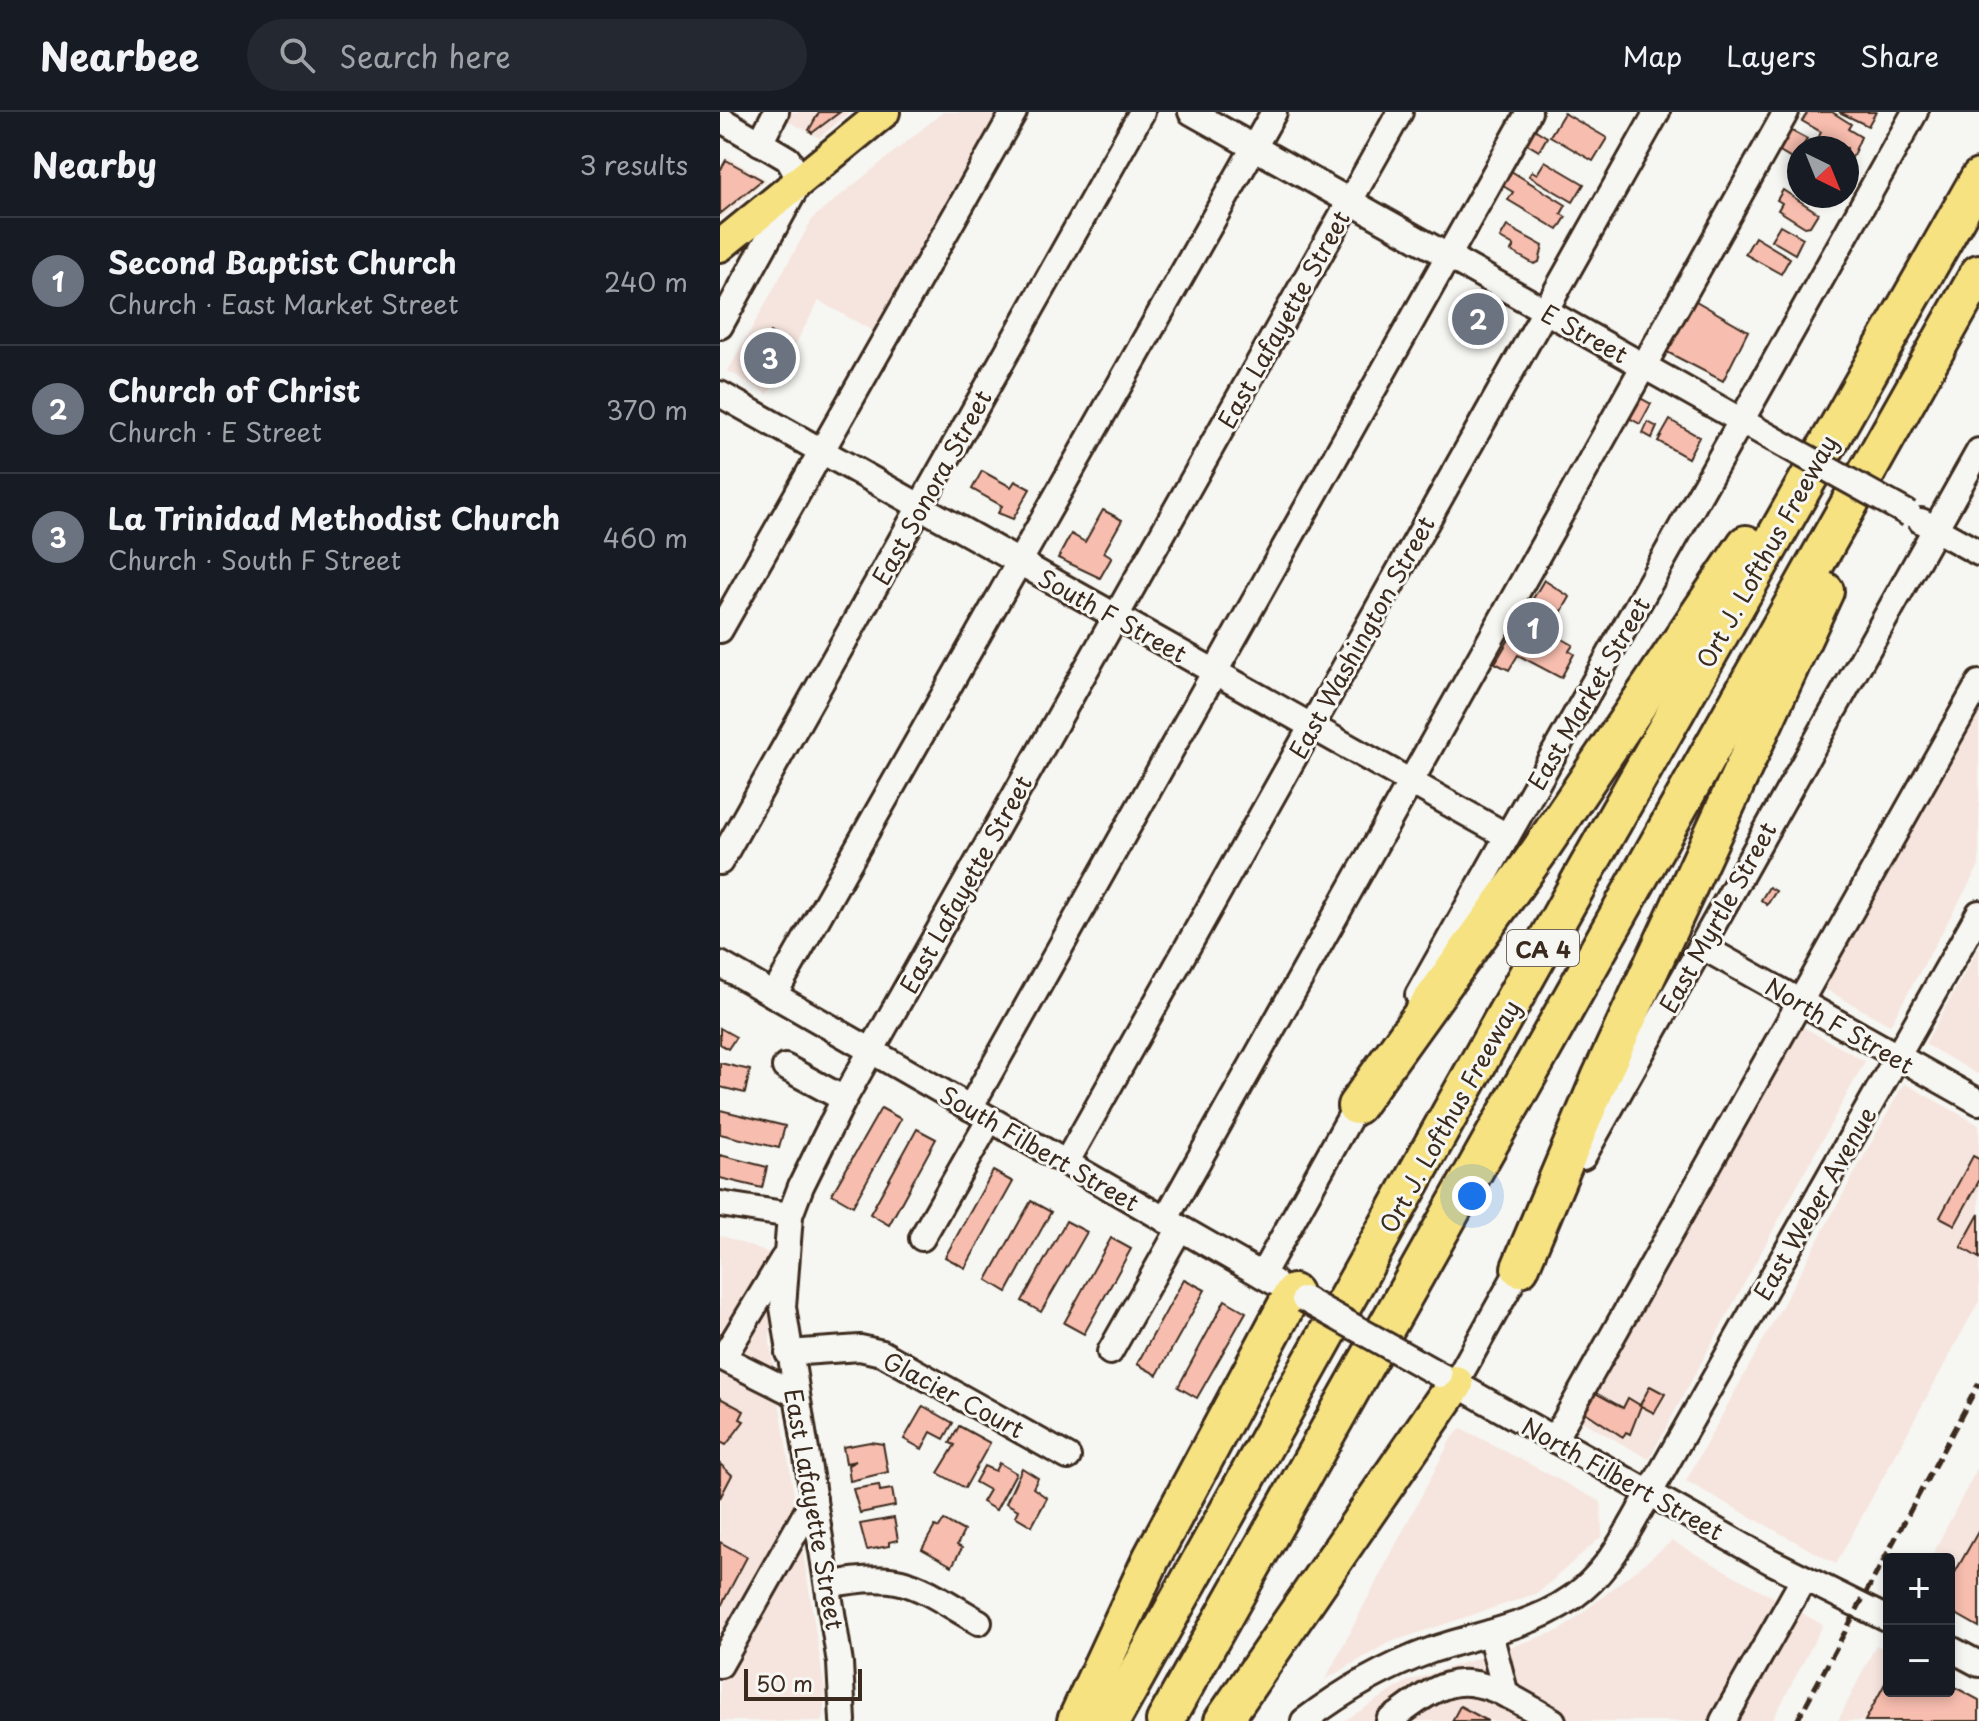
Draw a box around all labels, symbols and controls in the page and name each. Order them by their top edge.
search box [247,19,807,91]
text: Nearbee [40,27,199,84]
icon: search [275,33,319,77]
text: Search here [339,33,511,78]
text: Map [1622,34,1682,77]
text: Layers [1726,34,1816,77]
text: Share [1860,34,1939,77]
north arrow [1787,136,1859,208]
text: Nearby [32,138,157,190]
text: 3 results [580,145,688,184]
street label: East Lafayette Street [1208,203,1358,435]
text: Second Baptist Church [108,239,457,284]
text: 1 [52,262,64,301]
text: 240 m [604,262,688,301]
text: Church · East Market Street [108,284,459,323]
pin: 2 [1452,289,1504,349]
street label: E Street [1535,294,1635,372]
pin: 3 [744,328,796,388]
text: Church of Christ [108,367,360,412]
street label: East Sonora Street [862,383,1000,591]
text: 2 [49,390,67,429]
text: 370 m [606,390,688,429]
text: Church · E Street [108,412,322,451]
street label: Ort J. Lofthus Freeway [1687,428,1845,674]
text: La Trinidad Methodist Church [108,495,560,540]
street label: East Washington Street [1279,509,1443,765]
text: 3 [49,518,67,557]
text: 460 m [603,518,688,557]
text: Church · South F Street [108,540,401,579]
street label: South F Street [1032,559,1194,671]
street label: East Market Street [1518,590,1658,796]
pin: 1 [1507,598,1559,658]
street label: East Lafayette Street [890,768,1040,1000]
street label: East Myrtle Street [1650,815,1785,1019]
road number: CA 4 [1507,930,1579,966]
street label: North F Street [1759,968,1921,1082]
street label: Ort J. Lofthus Freeway [1370,993,1528,1239]
street label: South Filbert Street [934,1076,1146,1220]
street label: East Weber Avenue [1744,1099,1884,1307]
your location [1452,1176,1492,1216]
street label: Glacier Court [877,1342,1031,1446]
street label: East Lafayette Street [776,1386,854,1633]
street label: North Filbert Street [1516,1408,1730,1548]
map controls [1883,1553,1955,1697]
button: + [1883,1553,1955,1625]
button: − [1883,1625,1955,1697]
scale bar [744,1665,862,1701]
text: 50 m [756,1666,813,1699]

